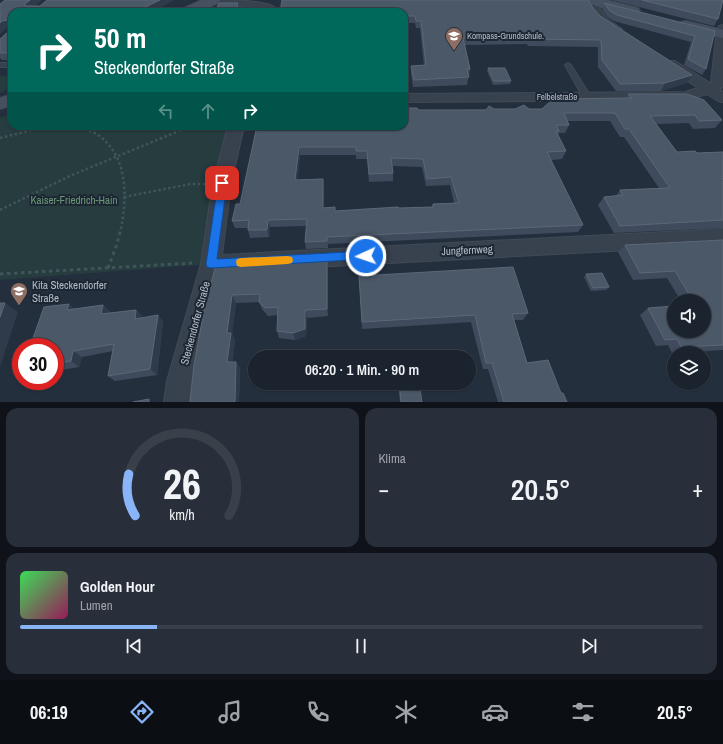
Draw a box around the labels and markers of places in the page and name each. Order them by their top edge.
school or university icon: Kompass-Grundschule. [444,26,464,51]
place label: Kompass-Grundschule. [467,30,544,42]
pin [205,166,239,200]
place label: Kita Steckendorfer Straße [32,278,107,305]
school or university icon: Kita Steckendorfer Straße [9,281,29,306]

